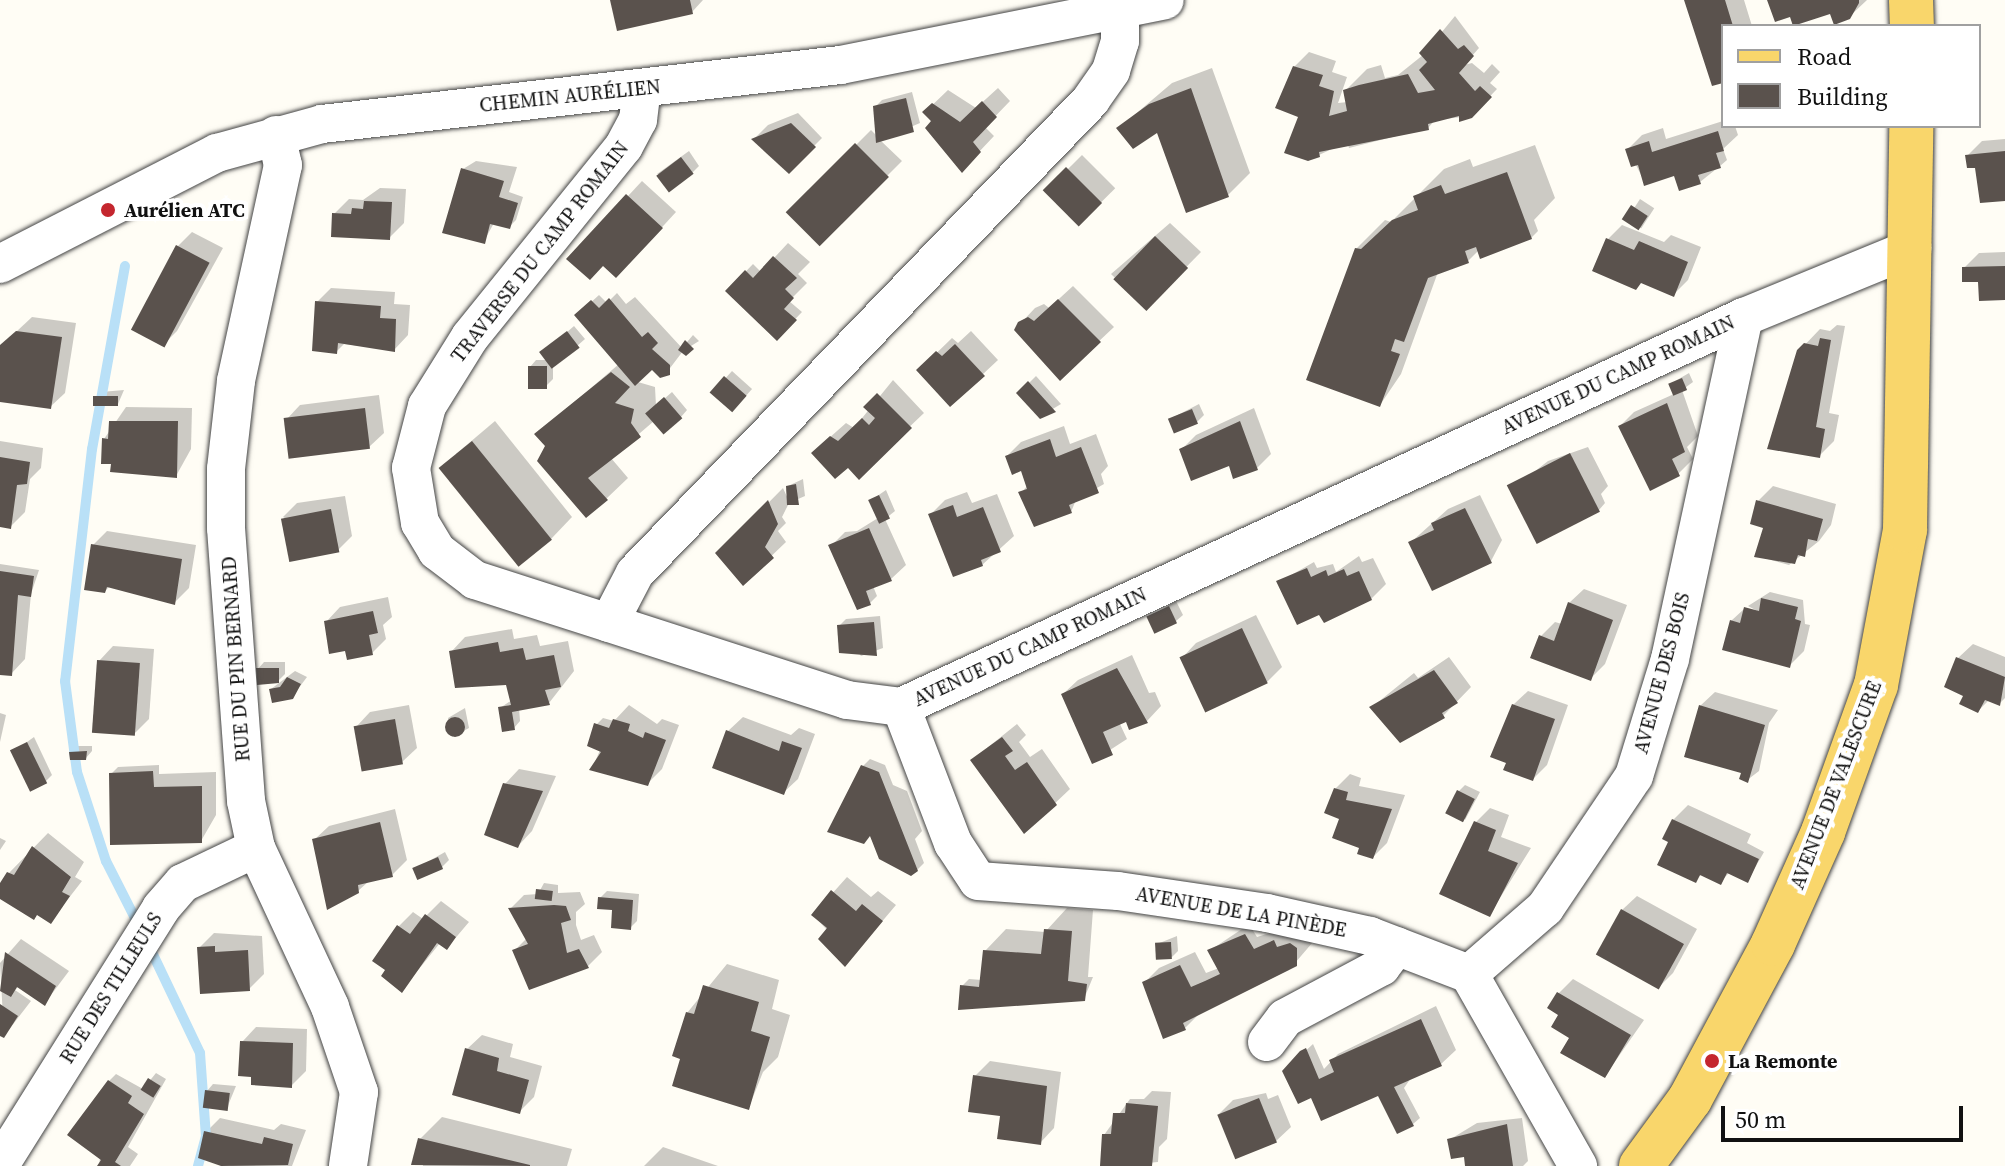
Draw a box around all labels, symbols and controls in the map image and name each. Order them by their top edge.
legend [1721,24,1981,128]
text: Road [1797,40,1851,73]
street label: CHEMIN AURÉLIEN [478,75,662,117]
text: Building [1797,80,1888,113]
street label: TRAVERSE DU CAMP ROMAIN [446,137,634,367]
place label: Aurélien ATC [124,198,245,222]
marker: Aurélien ATC [99,201,117,219]
street label: AVENUE DU CAMP ROMAIN [1498,310,1738,440]
street label: RUE DU PIN BERNARD [217,555,255,763]
street label: AVENUE DU CAMP ROMAIN [910,582,1150,712]
street label: AVENUE DES BOIS [1629,590,1695,756]
street label: AVENUE DE VALESCURE [1785,677,1887,893]
street label: AVENUE DE LA PINÈDE [1134,882,1348,942]
street label: RUE DES TILLEULS [55,908,167,1068]
place label: La Remonte [1728,1049,1837,1073]
marker: La Remonte [1703,1052,1721,1070]
scale bar [1725,1090,1967,1140]
text: 50 m [1735,1103,1786,1136]

